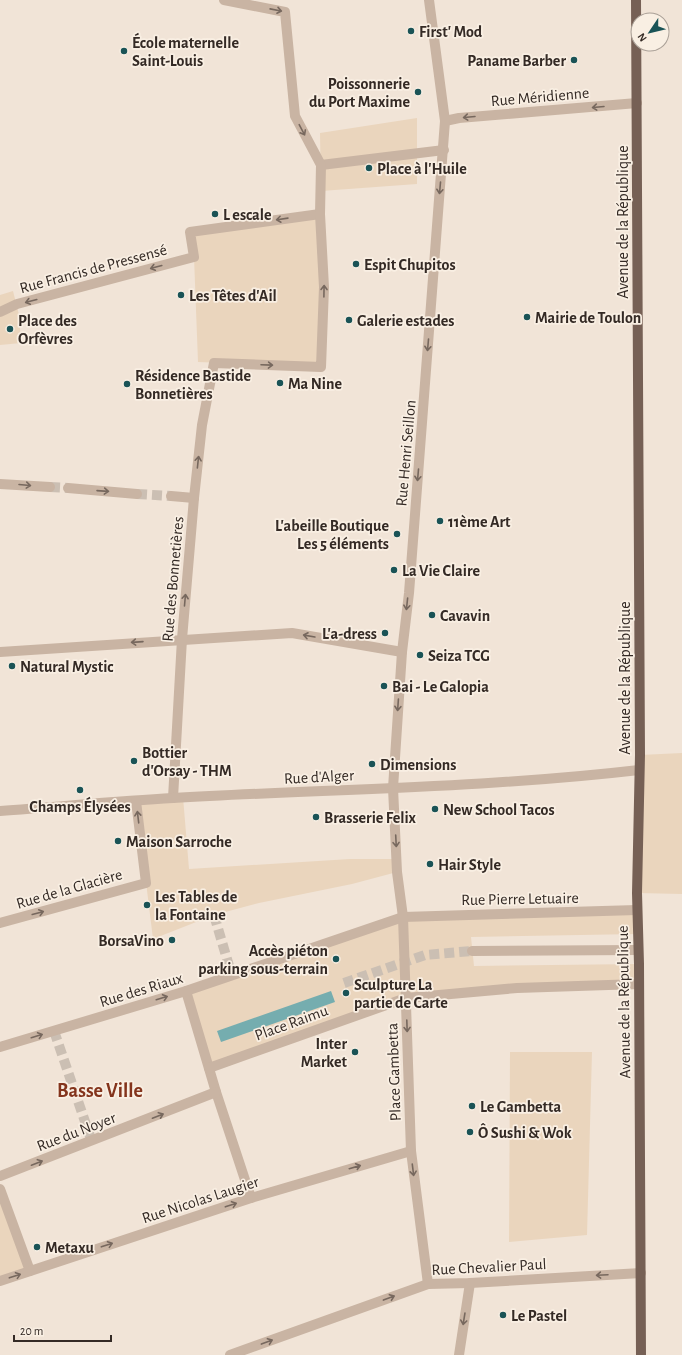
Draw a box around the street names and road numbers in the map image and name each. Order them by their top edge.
street label: Rue Méridienne [490,85,590,109]
street label: Avenue de la République [615,145,631,299]
street label: Rue Francis de Pressensé [18,242,169,296]
street label: Rue Henri Seillon [393,399,419,507]
street label: Rue des Bonnetières [160,516,186,642]
street label: Avenue de la République [617,601,633,755]
street label: Rue d'Alger [284,767,355,787]
street label: Rue de la Glacière [14,866,124,912]
street label: Rue Pierre Letuaire [461,890,579,908]
street label: Avenue de la République [615,925,633,1079]
street label: Rue des Riaux [98,970,185,1010]
street label: Place Raimu [253,1002,330,1044]
street label: Place Gambetta [384,1022,404,1121]
street label: Rue du Noyer [35,1109,119,1155]
street label: Rue Nicolas Laugier [140,1173,262,1226]
street label: Rue Chevalier Paul [431,1256,547,1278]

